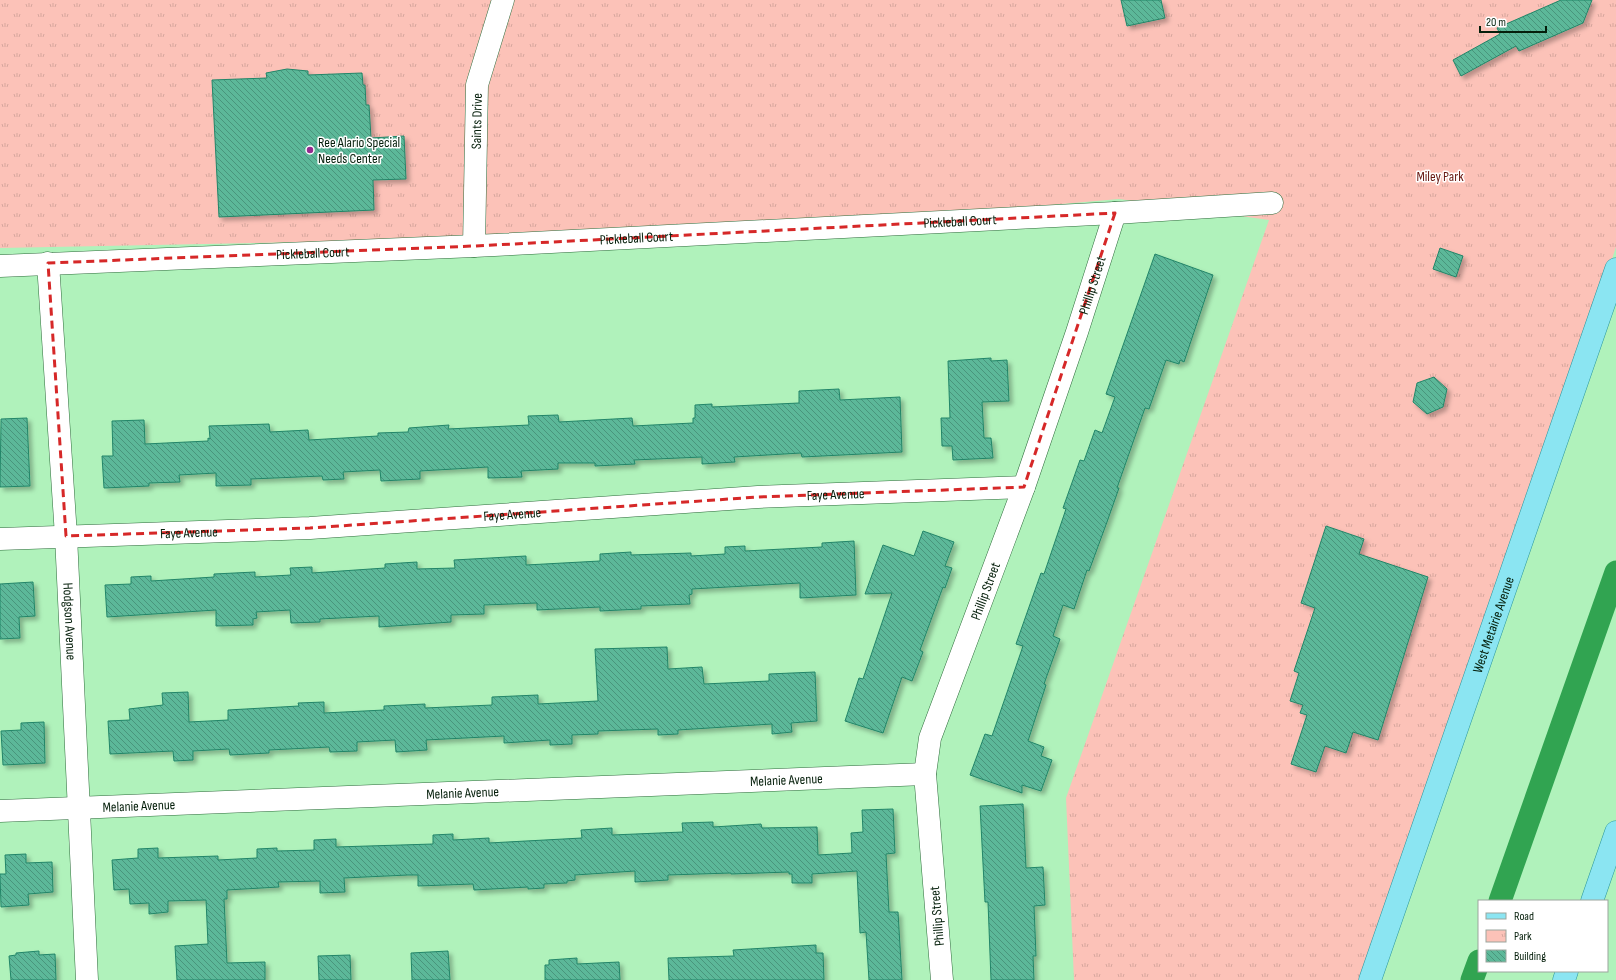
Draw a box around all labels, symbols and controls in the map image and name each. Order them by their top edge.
scale bar [1480,8,1546,34]
text: 20 m [1486,15,1506,30]
street label: Saints Drive [467,93,485,149]
place label: Ree Alario Special Needs Center [318,134,400,167]
marker: Ree Alario Special Needs Center [305,145,315,155]
park label: Miley Park [1416,168,1464,185]
street label: Pickleball Court [923,211,997,231]
street label: Pickleball Court [599,227,673,248]
street label: Pickleball Court [276,243,350,263]
street label: Phillip Street [1075,254,1109,317]
street label: Faye Avenue [806,484,865,504]
street label: Faye Avenue [483,504,542,524]
street label: Faye Avenue [160,523,218,542]
street label: Phillip Street [967,560,1004,622]
street label: West Metairie Avenue [1468,574,1517,675]
street label: Hodgson Avenue [60,582,80,661]
street label: Melanie Avenue [750,770,823,789]
street label: Melanie Avenue [426,783,499,802]
street label: Melanie Avenue [102,795,176,815]
street label: Phillip Street [926,885,948,947]
legend [1478,900,1608,972]
text: Road [1514,909,1534,924]
text: Park [1514,929,1532,944]
text: Building [1514,949,1546,964]

